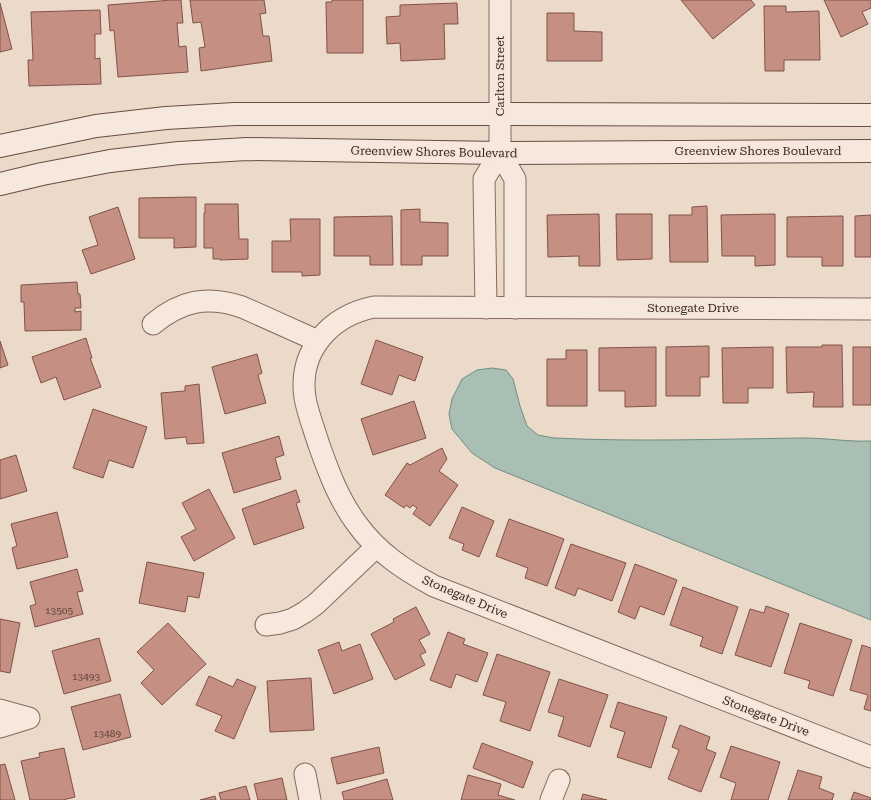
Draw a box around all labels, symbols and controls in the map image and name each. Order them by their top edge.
street label: Carlton Street [493,35,507,116]
street label: Greenview Shores Boulevard [350,144,518,160]
street label: Greenview Shores Boulevard [675,144,842,158]
street label: Stonegate Drive [647,301,739,315]
street label: Stonegate Drive [420,573,510,622]
house number: 13505 [45,605,73,616]
house number: 13493 [72,671,100,682]
street label: Stonegate Drive [721,693,812,739]
house number: 13489 [93,728,121,739]

